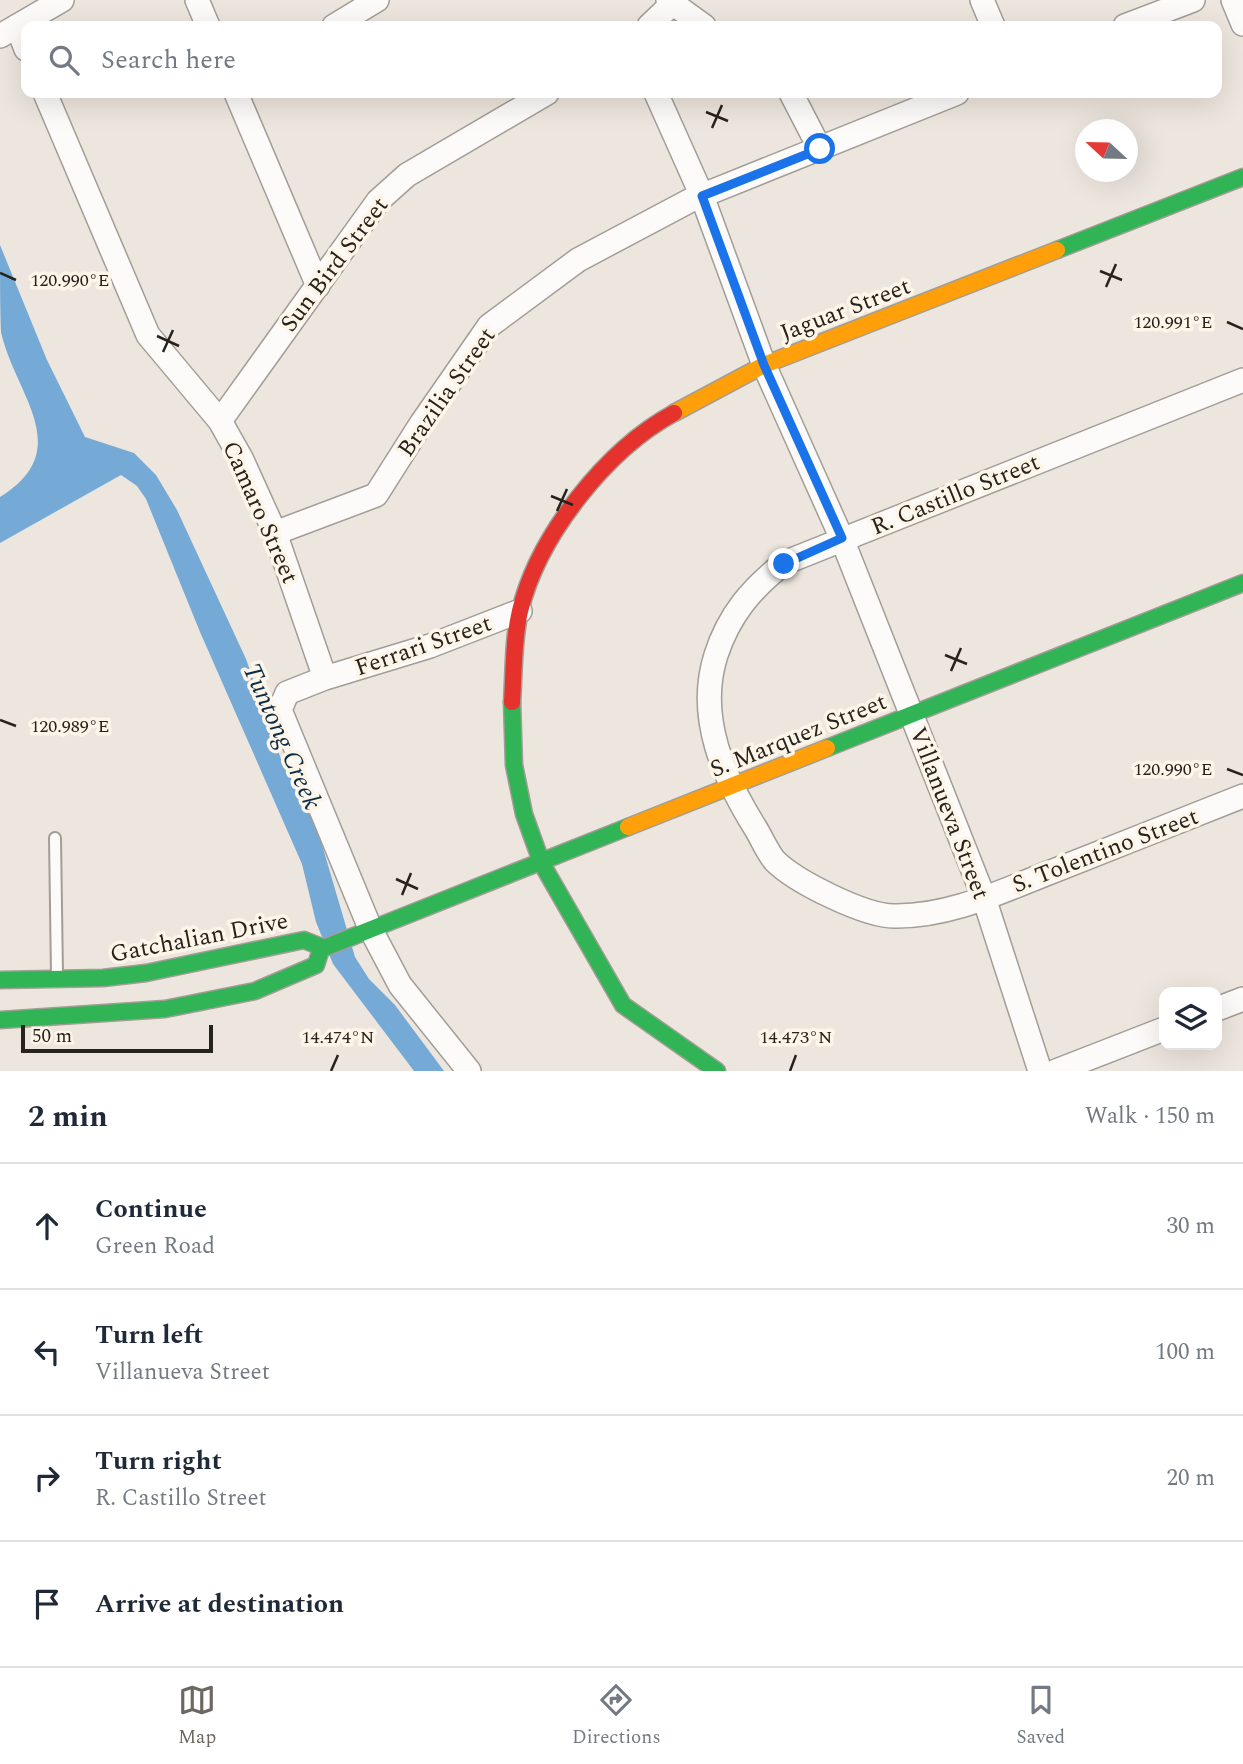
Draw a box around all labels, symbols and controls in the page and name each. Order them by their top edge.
search box [21,21,1222,98]
text: Search here [101,40,236,80]
icon: search [45,41,83,79]
north arrow [1075,119,1138,182]
route start [804,133,835,164]
street label: Sun Bird Street [272,189,398,340]
text: 120.990°E [30,267,110,294]
street label: Jaguar Street [775,269,916,351]
text: 120.991°E [1133,309,1213,336]
street label: Brazilia Street [389,320,505,465]
street label: Camaro Street [213,435,308,590]
street label: R. Castillo Street [866,445,1045,545]
route end [768,548,799,579]
street label: Ferrari Street [350,606,497,686]
water label: Tuntong Creek [232,657,332,816]
street label: S. Marquez Street [705,684,892,788]
text: 120.989°E [30,713,110,740]
street label: Villanueva Street [900,722,999,905]
text: 120.990°E [1133,756,1213,783]
street label: S. Tolentino Street [1007,799,1204,903]
street label: Gatchalian Drive [107,903,291,973]
map controls [1159,987,1222,1050]
button: layers [1159,987,1222,1050]
scale bar [21,1022,214,1054]
text: 50 m [32,1022,72,1051]
text: 14.474°N [302,1024,374,1051]
text: 14.473°N [760,1024,832,1051]
text: 2 min [28,1094,108,1140]
text: Walk · 150 m [1085,1099,1215,1134]
text: Continue [95,1189,207,1229]
icon: ahead [28,1207,66,1245]
text: 30 m [1166,1209,1215,1244]
text: Green Road [95,1229,215,1264]
text: Turn left [95,1315,203,1355]
icon: left [28,1333,66,1371]
text: 100 m [1155,1335,1215,1370]
text: Villanueva Street [95,1355,270,1390]
text: Turn right [95,1441,222,1481]
icon: right [28,1459,66,1497]
text: 20 m [1166,1461,1215,1496]
text: R. Castillo Street [95,1481,267,1516]
text: Arrive at destination [95,1584,344,1624]
icon: arrive [28,1585,66,1623]
tab: Map [178,1681,216,1752]
tab: Directions [572,1681,661,1752]
tab: Saved [1016,1681,1065,1752]

